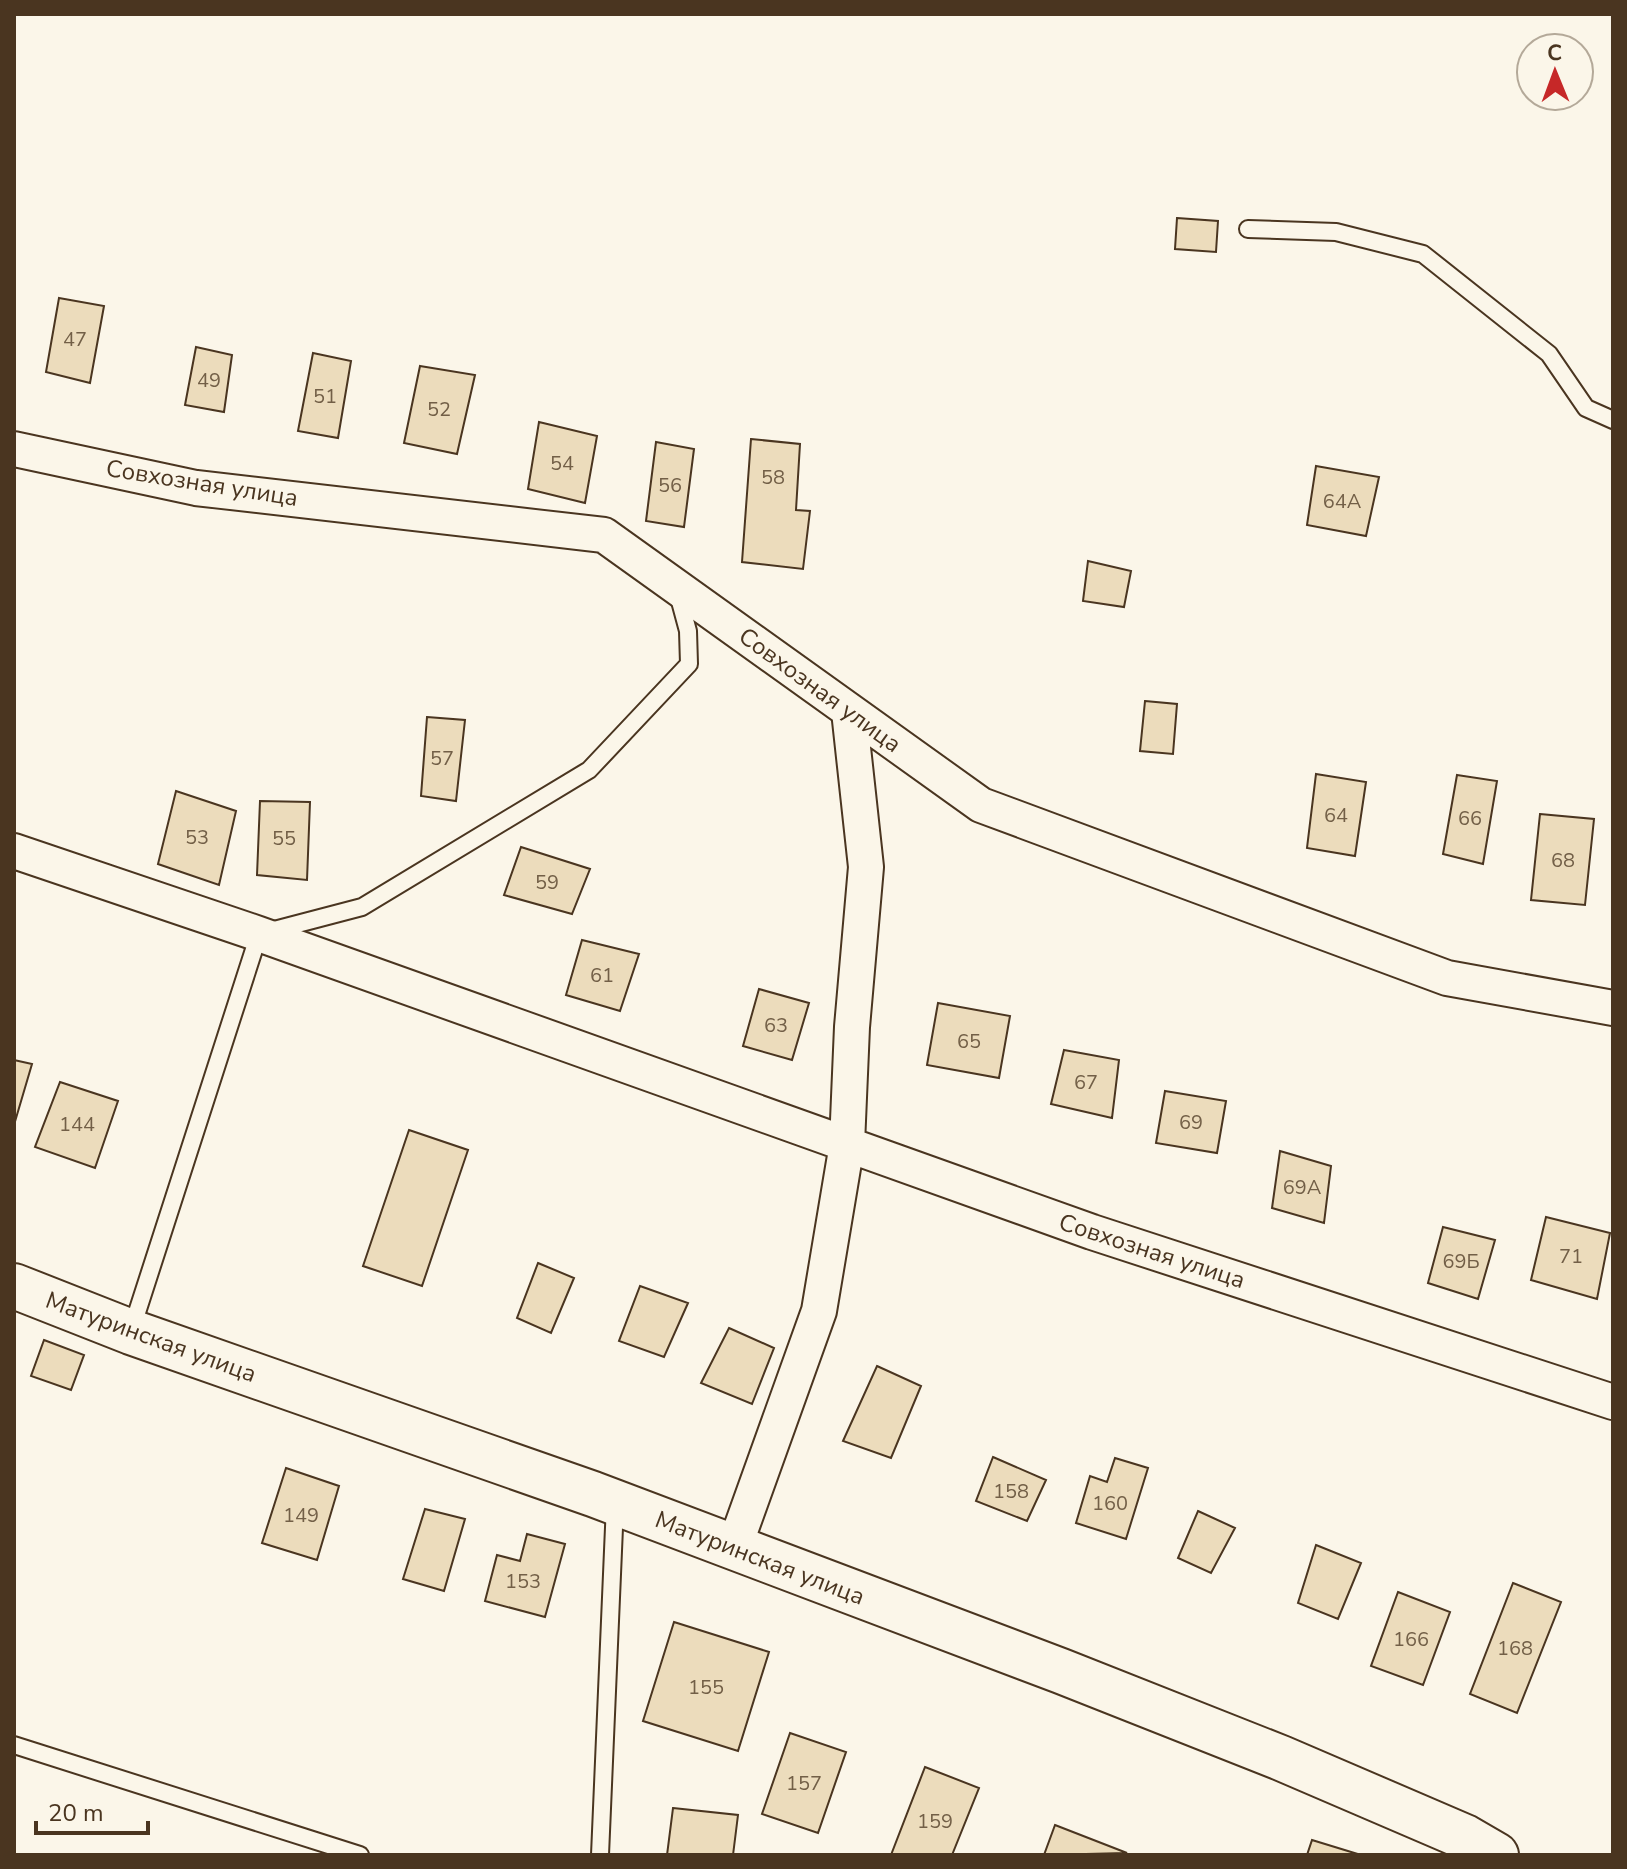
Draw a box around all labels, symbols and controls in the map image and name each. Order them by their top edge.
north arrow [1515,32,1595,112]
text: С [1547,38,1562,68]
house number: 47 [63,326,87,353]
house number: 49 [197,367,221,394]
house number: 51 [313,383,337,410]
house number: 52 [427,396,451,423]
house number: 54 [550,450,574,477]
street label: Совхозная улица [104,452,300,514]
house number: 58 [761,464,785,491]
house number: 56 [658,472,682,499]
house number: 64А [1323,488,1362,515]
street label: Совхозная улица [732,620,908,760]
house number: 57 [430,745,454,772]
house number: 64 [1324,802,1348,829]
house number: 66 [1458,805,1482,832]
house number: 53 [185,824,209,851]
house number: 55 [272,825,296,852]
house number: 68 [1551,847,1575,874]
house number: 59 [535,869,559,896]
house number: 61 [590,962,614,989]
house number: 63 [764,1012,788,1039]
house number: 65 [957,1028,981,1055]
house number: 67 [1074,1069,1098,1096]
house number: 69 [1179,1109,1203,1136]
house number: 144 [59,1111,95,1138]
house number: 69А [1283,1174,1322,1201]
street label: Совхозная улица [1055,1206,1249,1296]
house number: 71 [1559,1243,1583,1270]
house number: 69Б [1442,1248,1480,1275]
street label: Матуринская улица [41,1284,261,1390]
house number: 158 [993,1478,1029,1505]
house number: 160 [1092,1490,1128,1517]
house number: 149 [283,1502,319,1529]
street label: Матуринская улица [651,1503,869,1613]
house number: 153 [505,1568,541,1595]
house number: 166 [1393,1626,1429,1653]
house number: 168 [1497,1635,1533,1662]
house number: 155 [688,1674,724,1701]
house number: 157 [786,1770,822,1797]
scale bar [36,1785,148,1835]
text: 20 m [48,1797,104,1829]
house number: 159 [917,1808,953,1835]

